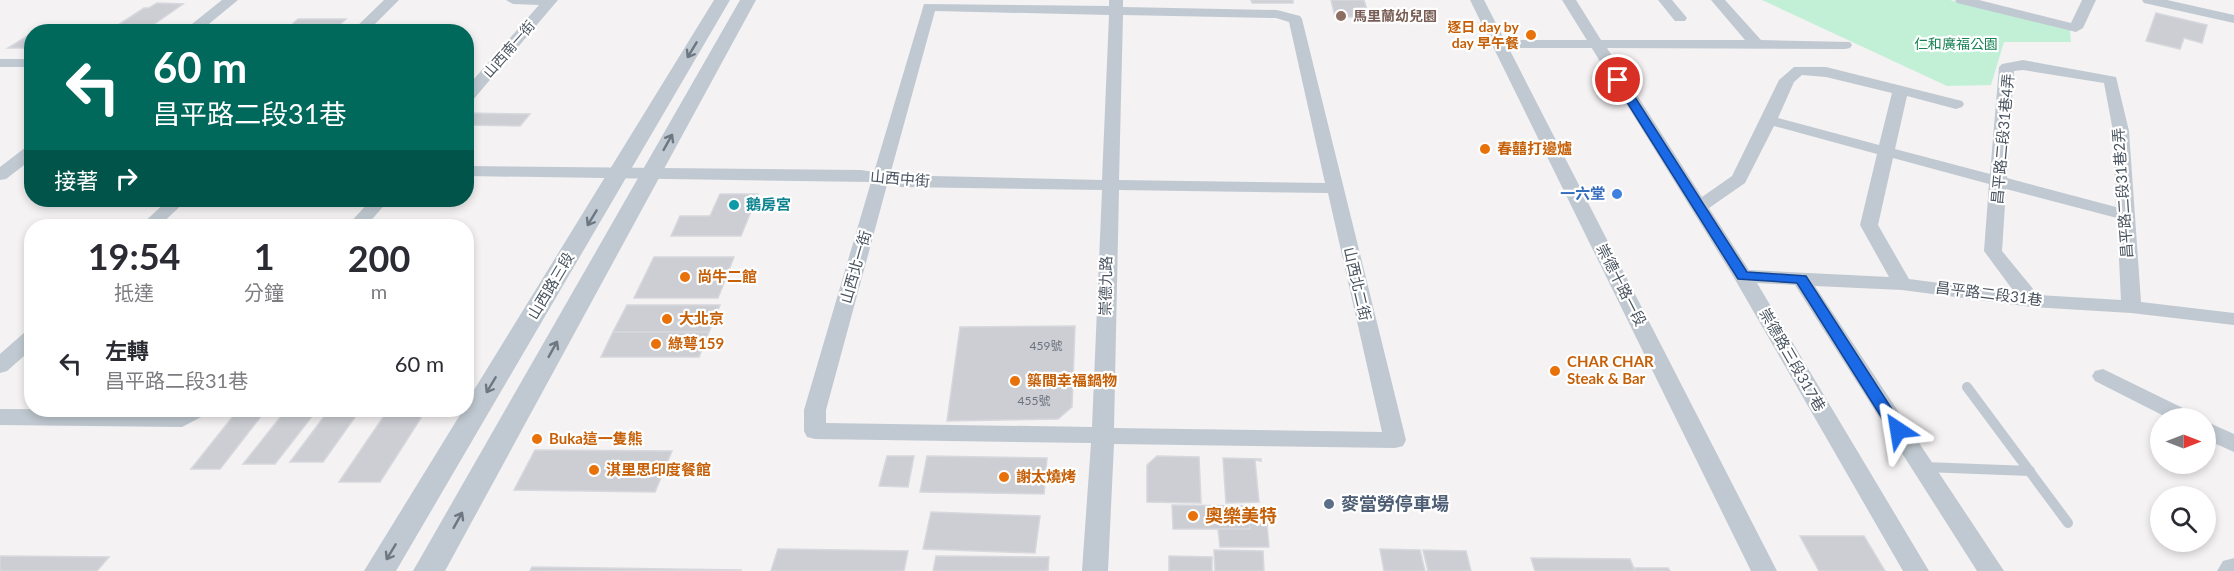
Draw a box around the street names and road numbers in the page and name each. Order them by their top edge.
street label: 山西南一街 [479,17,538,81]
street label: 昌平路二段31巷4弄 [1987,73,2017,205]
street label: 昌平路二段31巷2弄 [2108,127,2136,259]
street label: 山西中街 [869,166,931,190]
street label: 山西北一街 [836,228,874,305]
street label: 崇德十路一段 [1593,240,1650,329]
street label: 山西北二街 [1341,245,1375,322]
street label: 山西路三段 [523,249,577,322]
street label: 崇德九路 [1095,256,1115,316]
street label: 昌平路二段31巷 [1935,278,2044,308]
street label: 崇德路三段317巷 [1756,305,1830,414]

